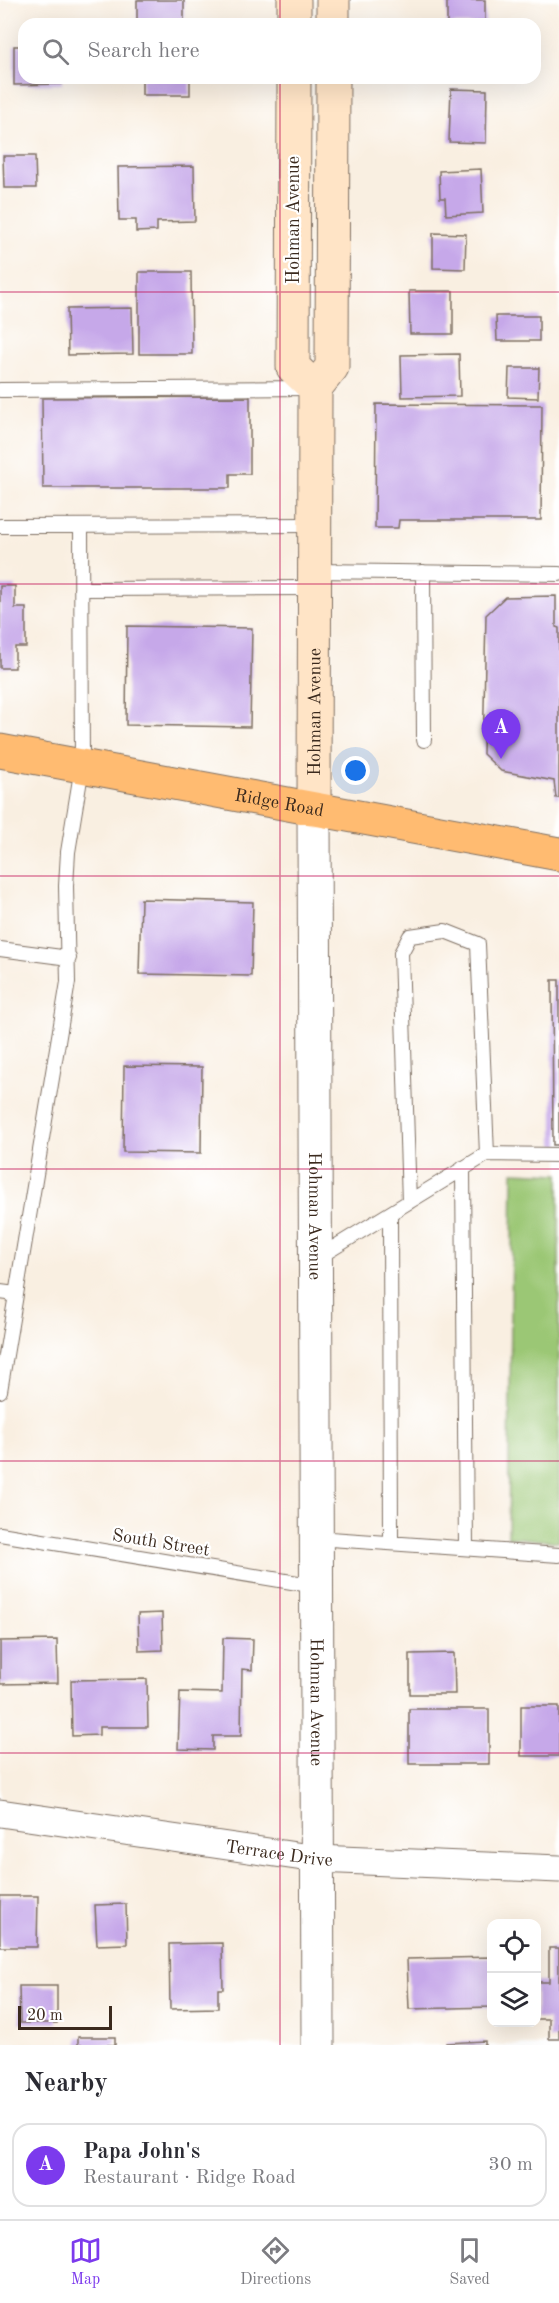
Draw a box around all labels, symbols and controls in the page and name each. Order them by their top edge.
search box [18,18,541,84]
icon: search [39,35,72,68]
text: Search here [87,40,200,62]
street label: Hohman Avenue [285,156,303,284]
street label: Hohman Avenue [306,648,324,776]
pin: A [482,710,520,759]
your location [341,756,370,785]
street label: Ridge Road [233,786,325,820]
street label: Hohman Avenue [305,1152,324,1280]
street label: South Street [111,1526,211,1560]
street label: Hohman Avenue [307,1638,325,1766]
street label: Terrace Drive [224,1838,333,1870]
map controls [487,1919,541,2027]
button: locate [487,1919,541,1973]
button: layers [487,1973,541,2027]
scale bar [18,2003,112,2030]
text: 20 m [27,2008,63,2024]
text: Nearby [24,2071,108,2097]
text: Papa John's [83,2141,200,2163]
text: A [38,2155,53,2175]
text: 30 m [488,2155,533,2175]
text: Restaurant · Ridge Road [83,2168,296,2188]
tab: Map [69,2234,102,2290]
tab: Directions [240,2234,311,2290]
tab: Saved [449,2234,490,2290]

